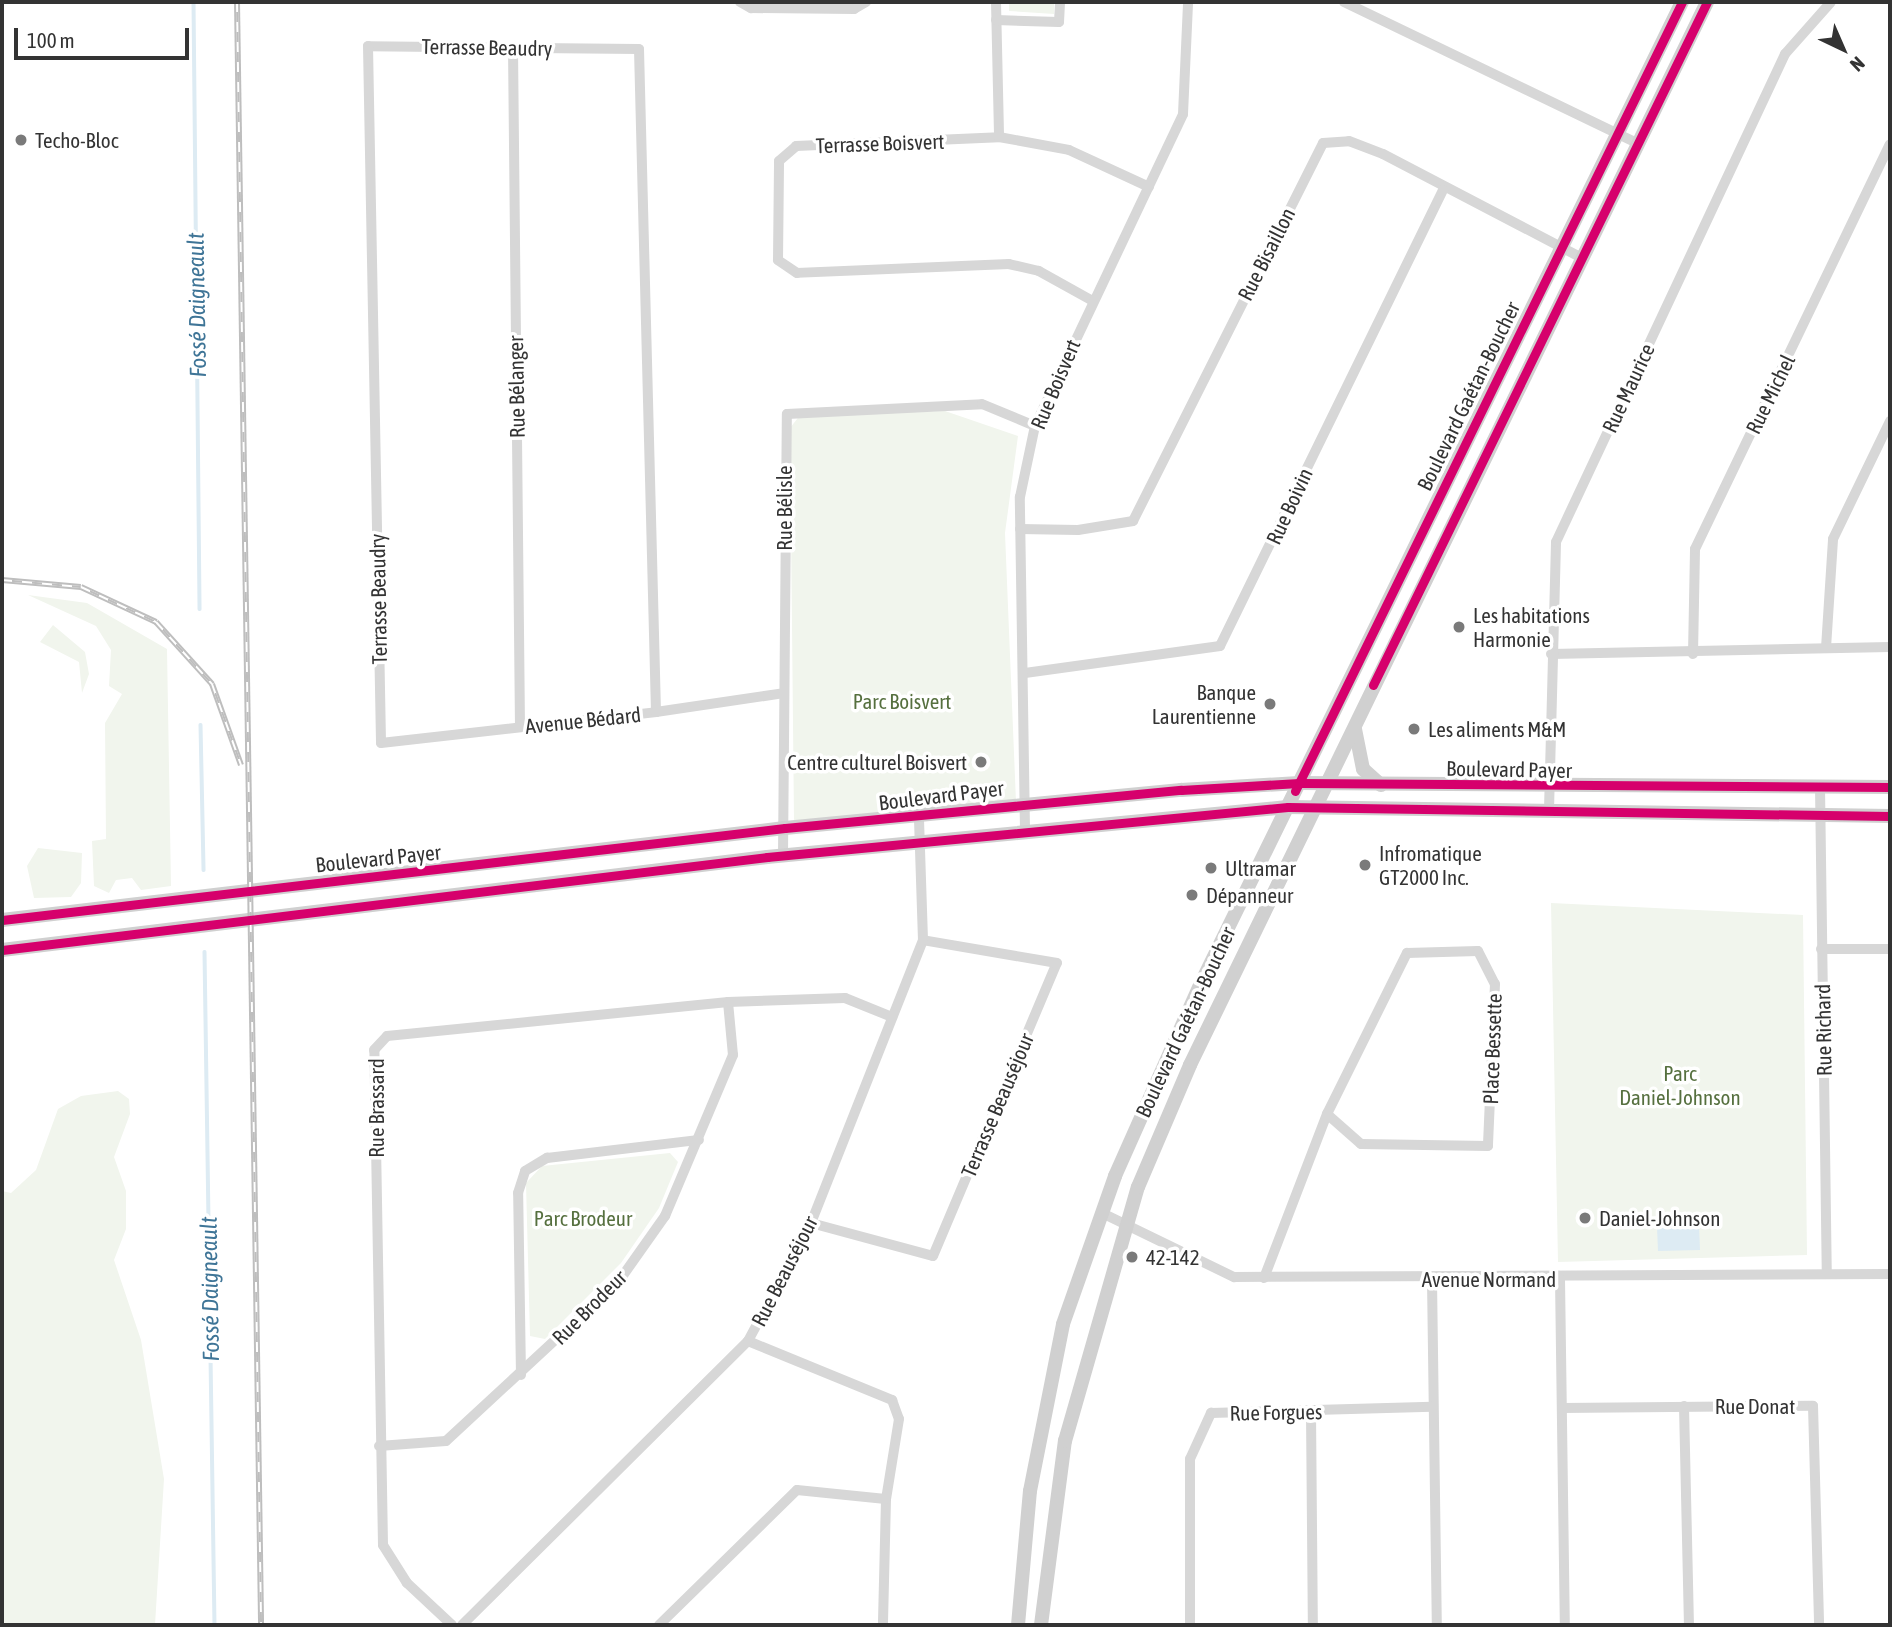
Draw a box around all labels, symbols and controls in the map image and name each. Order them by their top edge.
scale bar [18,14,192,58]
north arrow [1808,14,1878,84]
text: 100 m [27,28,75,52]
street label: Terrasse Beaudry [421,33,553,61]
text: N [1846,52,1869,76]
place label: Techo-Bloc [35,127,118,153]
street label: Terrasse Boisvert [815,128,945,158]
marker: Techo-Bloc [13,132,29,148]
street label: Rue Bisaillon [1232,203,1300,305]
water label: Fossé Daigneault [182,232,212,378]
street label: Boulevard Gaétan-Boucher [1411,297,1525,495]
street label: Rue Boisvert [1025,335,1085,433]
street label: Rue Bélanger [503,336,529,438]
street label: Rue Maurice [1596,339,1660,437]
street label: Rue Michel [1740,350,1800,438]
street label: Rue Boivin [1260,464,1318,548]
street label: Rue Bélisle [771,465,797,551]
street label: Terrasse Beaudry [364,533,392,665]
place label: Les habitations Harmonie [1473,602,1590,652]
marker: Les habitations Harmonie [1451,619,1467,635]
place label: Banque Laurentienne [1152,679,1256,729]
park label: Parc Boisvert [853,688,951,714]
marker: Banque Laurentienne [1262,696,1278,712]
street label: Avenue Bédard [524,701,642,739]
place label: Les aliments M&M [1428,716,1566,742]
marker: Les aliments M&M [1406,721,1422,737]
place label: Centre culturel Boisvert [787,749,967,775]
marker: Centre culturel Boisvert [973,754,989,770]
street label: Boulevard Payer [1446,755,1572,783]
street label: Boulevard Payer [877,775,1005,815]
street label: Boulevard Payer [314,839,442,877]
place label: Infromatique GT2000 Inc. [1379,840,1482,890]
place label: Ultramar [1225,855,1296,881]
marker: Infromatique GT2000 Inc. [1357,857,1373,873]
marker: Ultramar [1203,860,1219,876]
place label: Dépanneur [1206,882,1293,908]
marker: Dépanneur [1184,887,1200,903]
street label: Boulevard Gaétan-Boucher [1130,923,1240,1121]
street label: Rue Richard [1810,984,1836,1076]
street label: Place Bessette [1477,993,1507,1105]
street label: Terrasse Beauséjour [955,1029,1039,1181]
street label: Rue Brassard [363,1058,389,1158]
park label: Parc Daniel-Johnson [1619,1060,1741,1110]
park label: Parc Brodeur [534,1205,632,1231]
place label: Daniel-Johnson [1599,1205,1720,1231]
marker: Daniel-Johnson [1577,1210,1593,1226]
street label: Rue Beauséjour [745,1212,823,1330]
water label: Fossé Daigneault [195,1216,225,1362]
place label: 42-142 [1146,1244,1200,1270]
marker: 42-142 [1124,1249,1140,1265]
street label: Rue Brodeur [547,1265,631,1349]
street label: Avenue Normand [1422,1266,1556,1292]
street label: Rue Donat [1715,1393,1795,1419]
street label: Rue Forgues [1229,1399,1323,1425]

